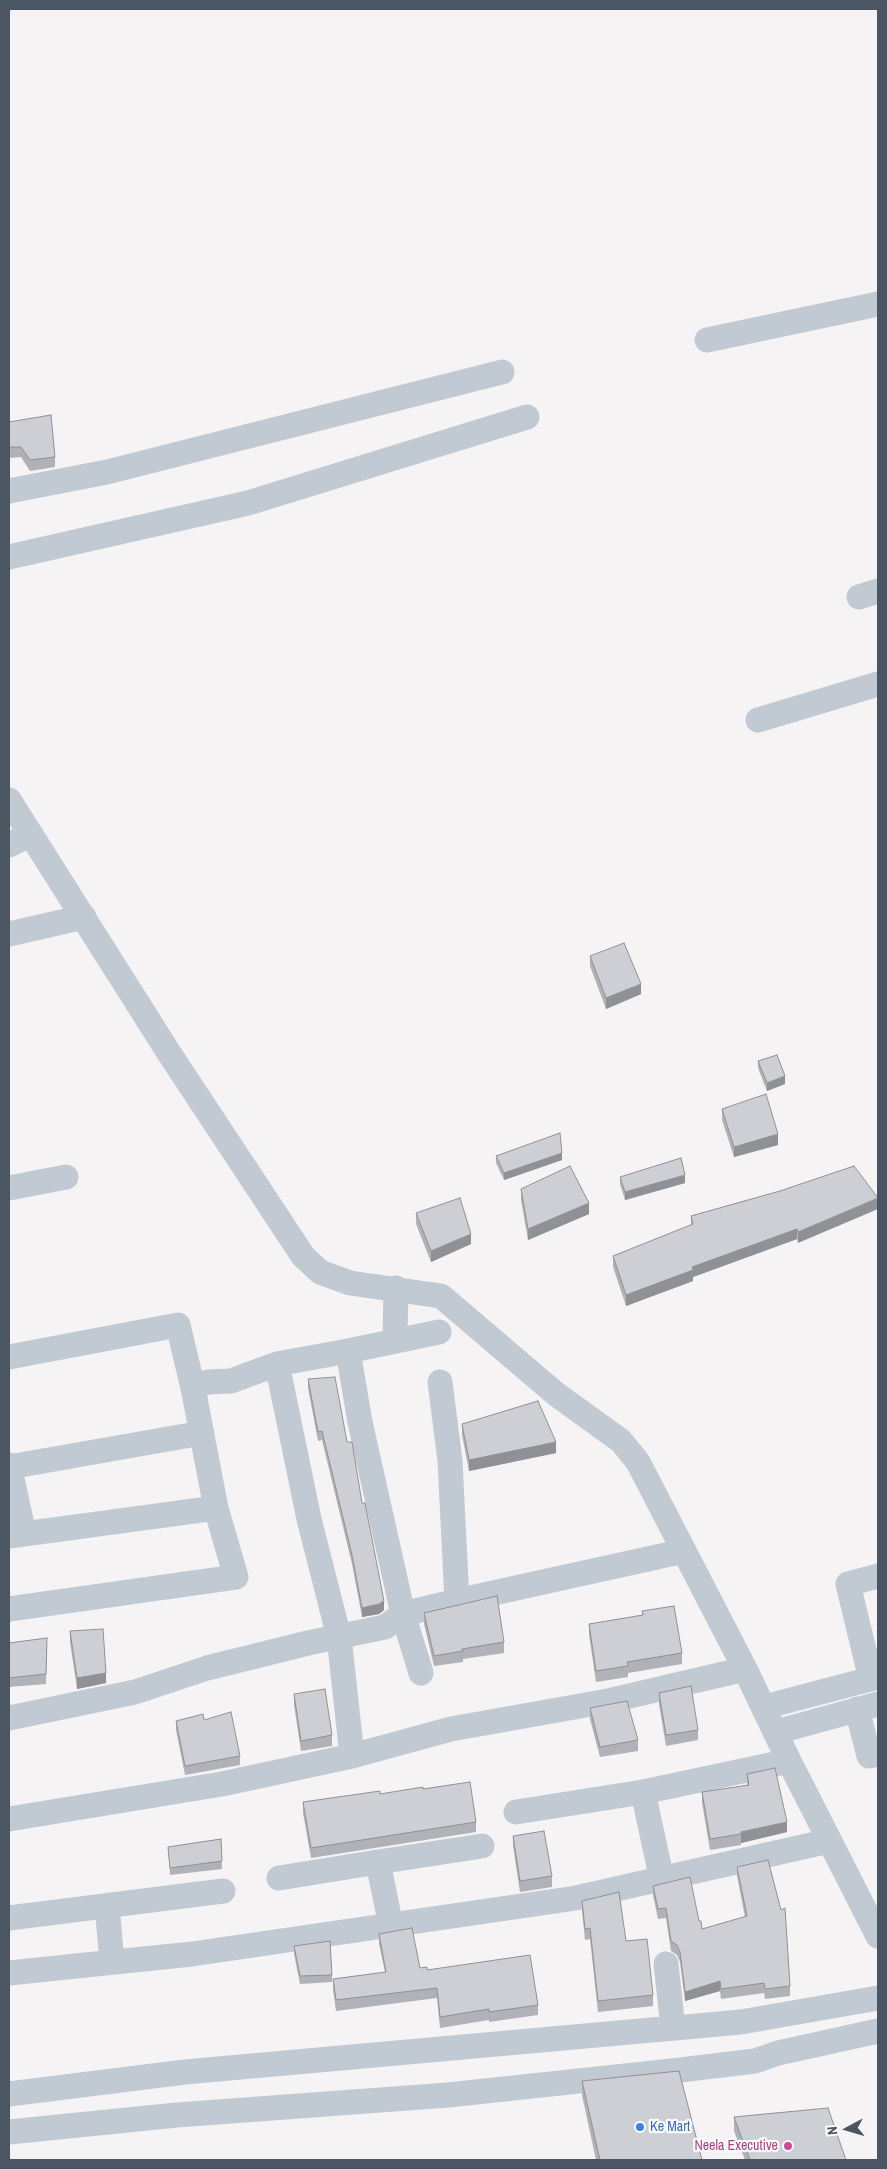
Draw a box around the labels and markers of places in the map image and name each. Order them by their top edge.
place label: Ke Mart [650,2119,690,2135]
marker: Ke Mart [634,2121,646,2133]
place label: Neela Executive [694,2138,778,2154]
marker: Neela Executive [782,2140,794,2152]

